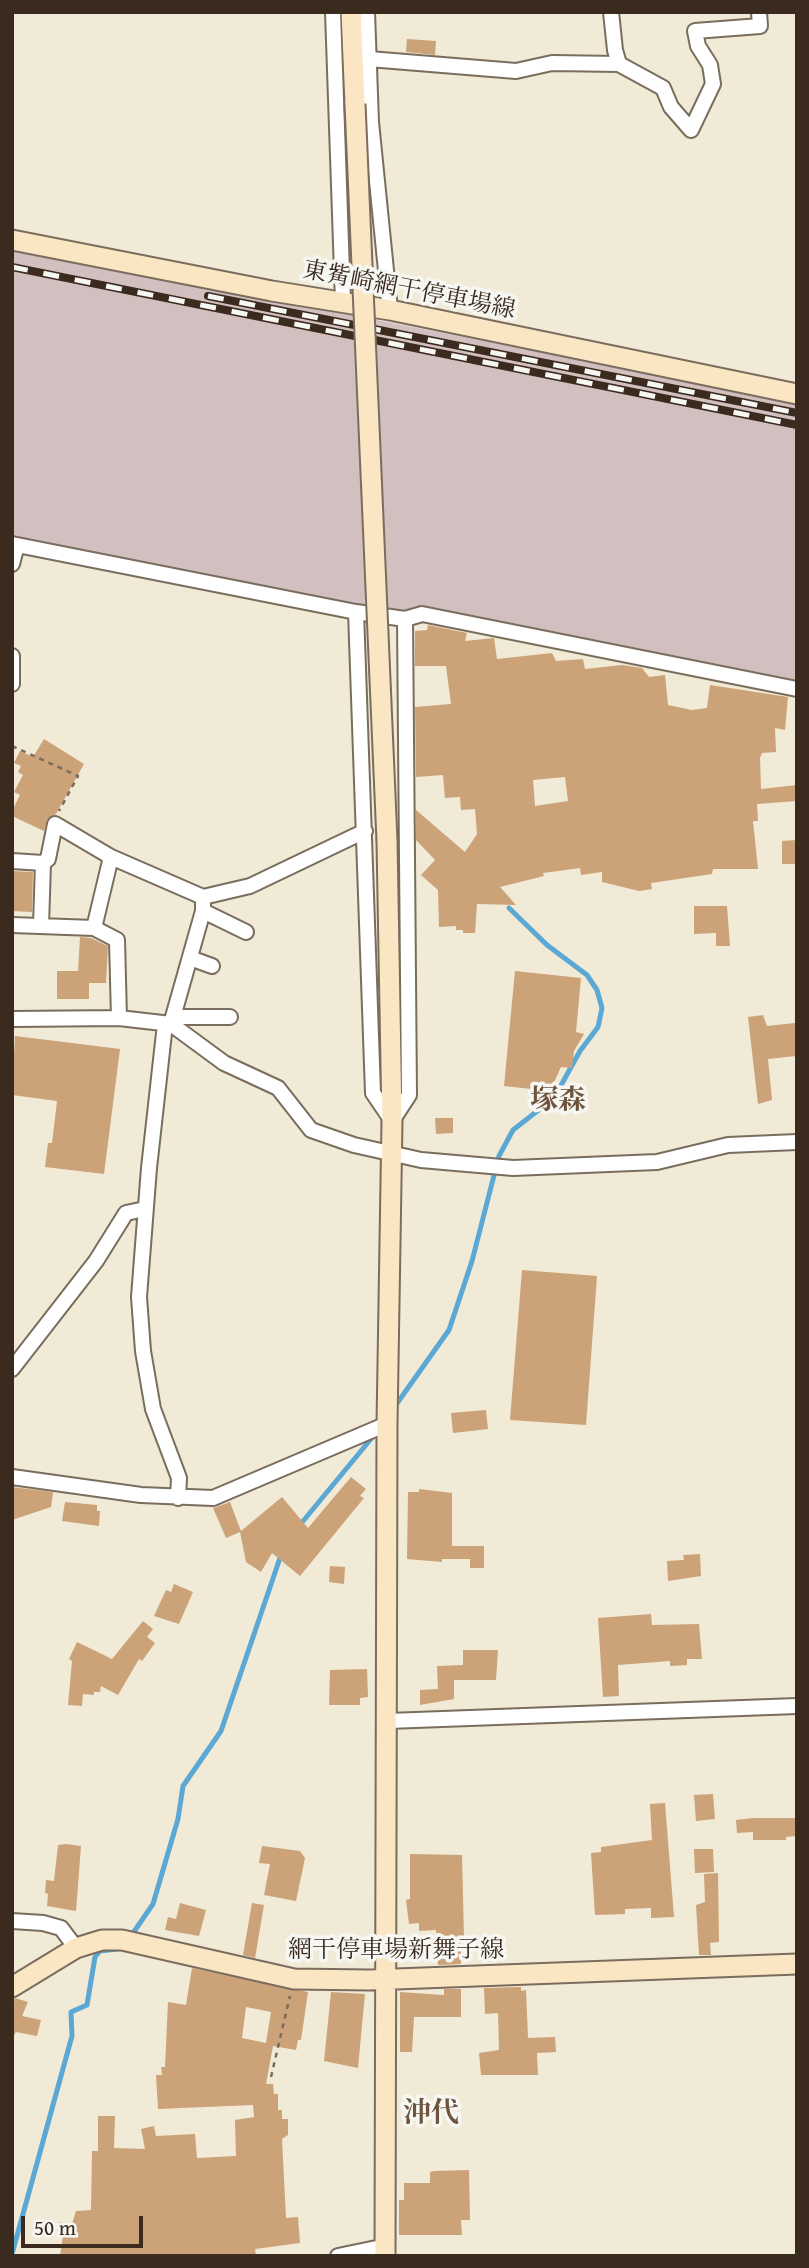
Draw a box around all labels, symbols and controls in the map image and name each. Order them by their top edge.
street label: 東觜崎網干停車場線 [300,256,518,326]
district label: 塚森 [530,1085,586,1119]
street label: 網干停車場新舞子線 [288,1937,504,1965]
district label: 沖代 [403,2098,459,2132]
scale bar [24,2202,147,2246]
text: 50 m [34,2212,76,2243]

